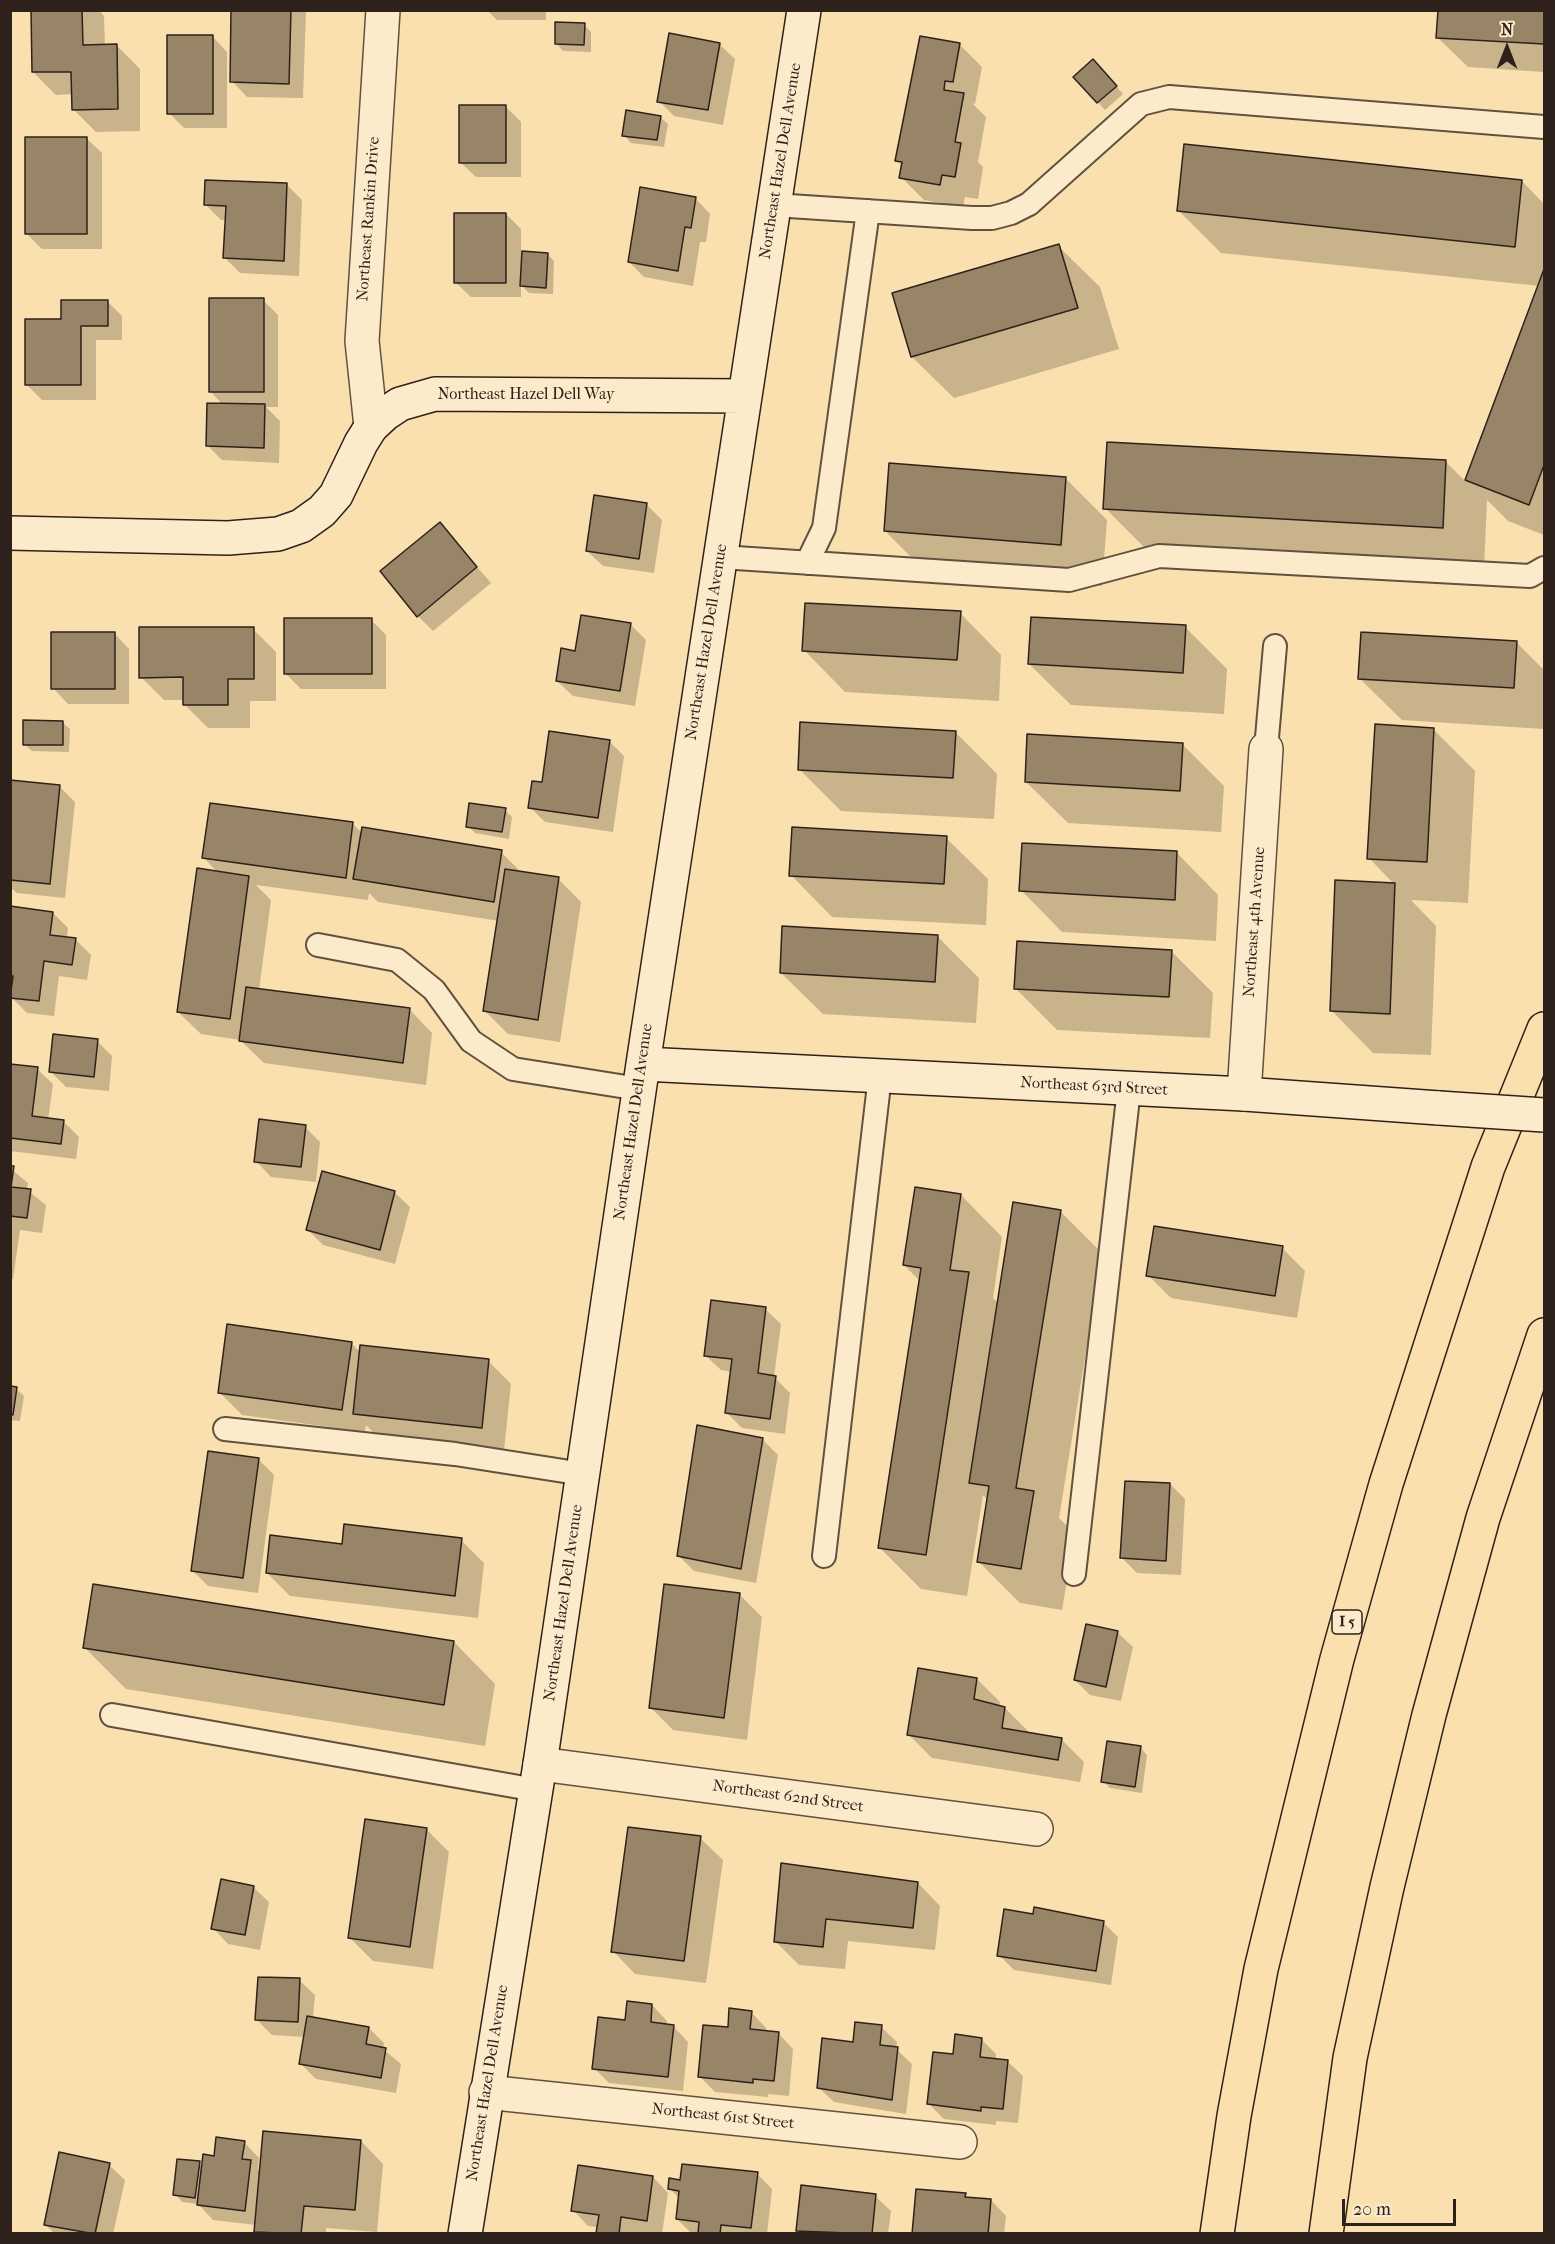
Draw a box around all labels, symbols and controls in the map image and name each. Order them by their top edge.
north arrow [1477,18,1537,78]
text: N [1501,20,1513,39]
street label: Northeast Hazel Dell Avenue [756,61,806,261]
street label: Northeast Rankin Drive [354,136,384,302]
street label: Northeast Hazel Dell Way [437,385,615,405]
street label: Northeast Hazel Dell Avenue [682,542,732,742]
street label: Northeast 4th Avenue [1240,846,1270,998]
street label: Northeast Hazel Dell Avenue [611,1022,657,1222]
street label: Northeast 63rd Street [1020,1074,1168,1100]
street label: Northeast Hazel Dell Avenue [541,1503,587,1703]
road number: I 5 [1332,1610,1362,1634]
street label: Northeast 62nd Street [711,1777,865,1817]
street label: Northeast Hazel Dell Avenue [463,1983,513,2183]
street label: Northeast 61st Street [651,2100,795,2134]
scale bar [1345,2187,1459,2225]
text: 20 m [1353,2199,1391,2220]

